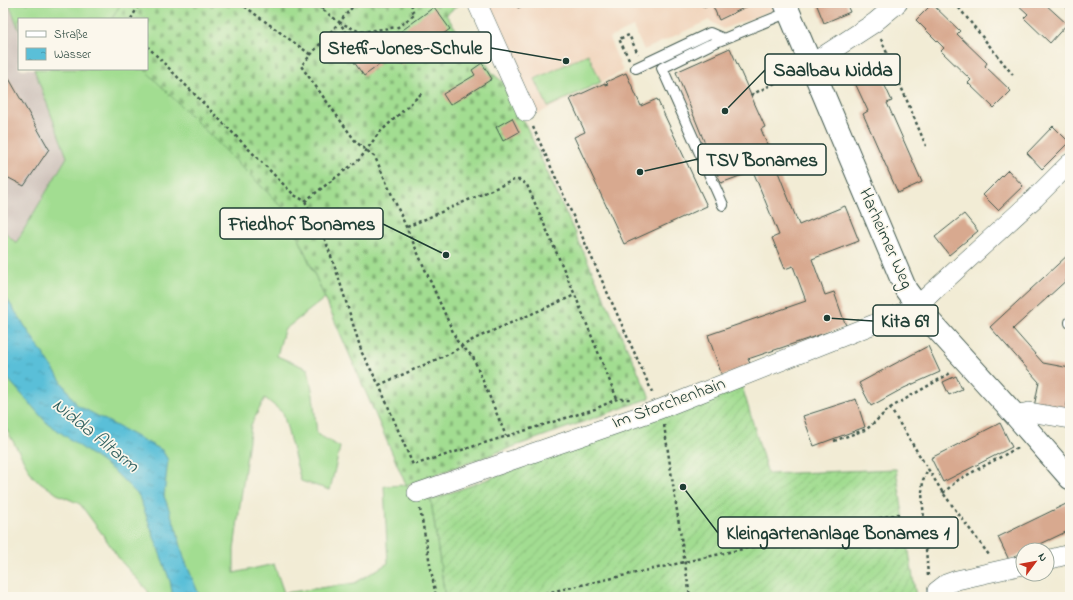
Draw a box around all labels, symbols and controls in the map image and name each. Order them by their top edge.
legend [18,18,148,70]
text: Straße [54,26,88,44]
callout: Steffi-Jones-Schule [320,32,491,63]
text: Steffi-Jones-Schule [328,36,483,63]
text: Wasser [54,46,91,64]
callout: Saalbau Nidda [765,54,900,85]
text: Saalbau Nidda [773,58,893,85]
callout: TSV Bonames [698,144,826,175]
text: TSV Bonames [706,148,818,175]
street label: Harheimer Weg [850,184,919,294]
callout: Friedhof Bonames [220,208,383,239]
text: Friedhof Bonames [228,212,376,239]
callout: Kita 69 [873,305,938,336]
text: Kita 69 [881,309,929,336]
street label: Im Storchenhain [609,371,730,437]
water label: Nidda Altarm [46,393,144,480]
callout: Kleingartenanlage Bonames 1 [718,517,958,548]
text: Kleingartenanlage Bonames 1 [726,521,950,550]
north arrow [1015,542,1055,582]
text: N [1034,550,1051,565]

